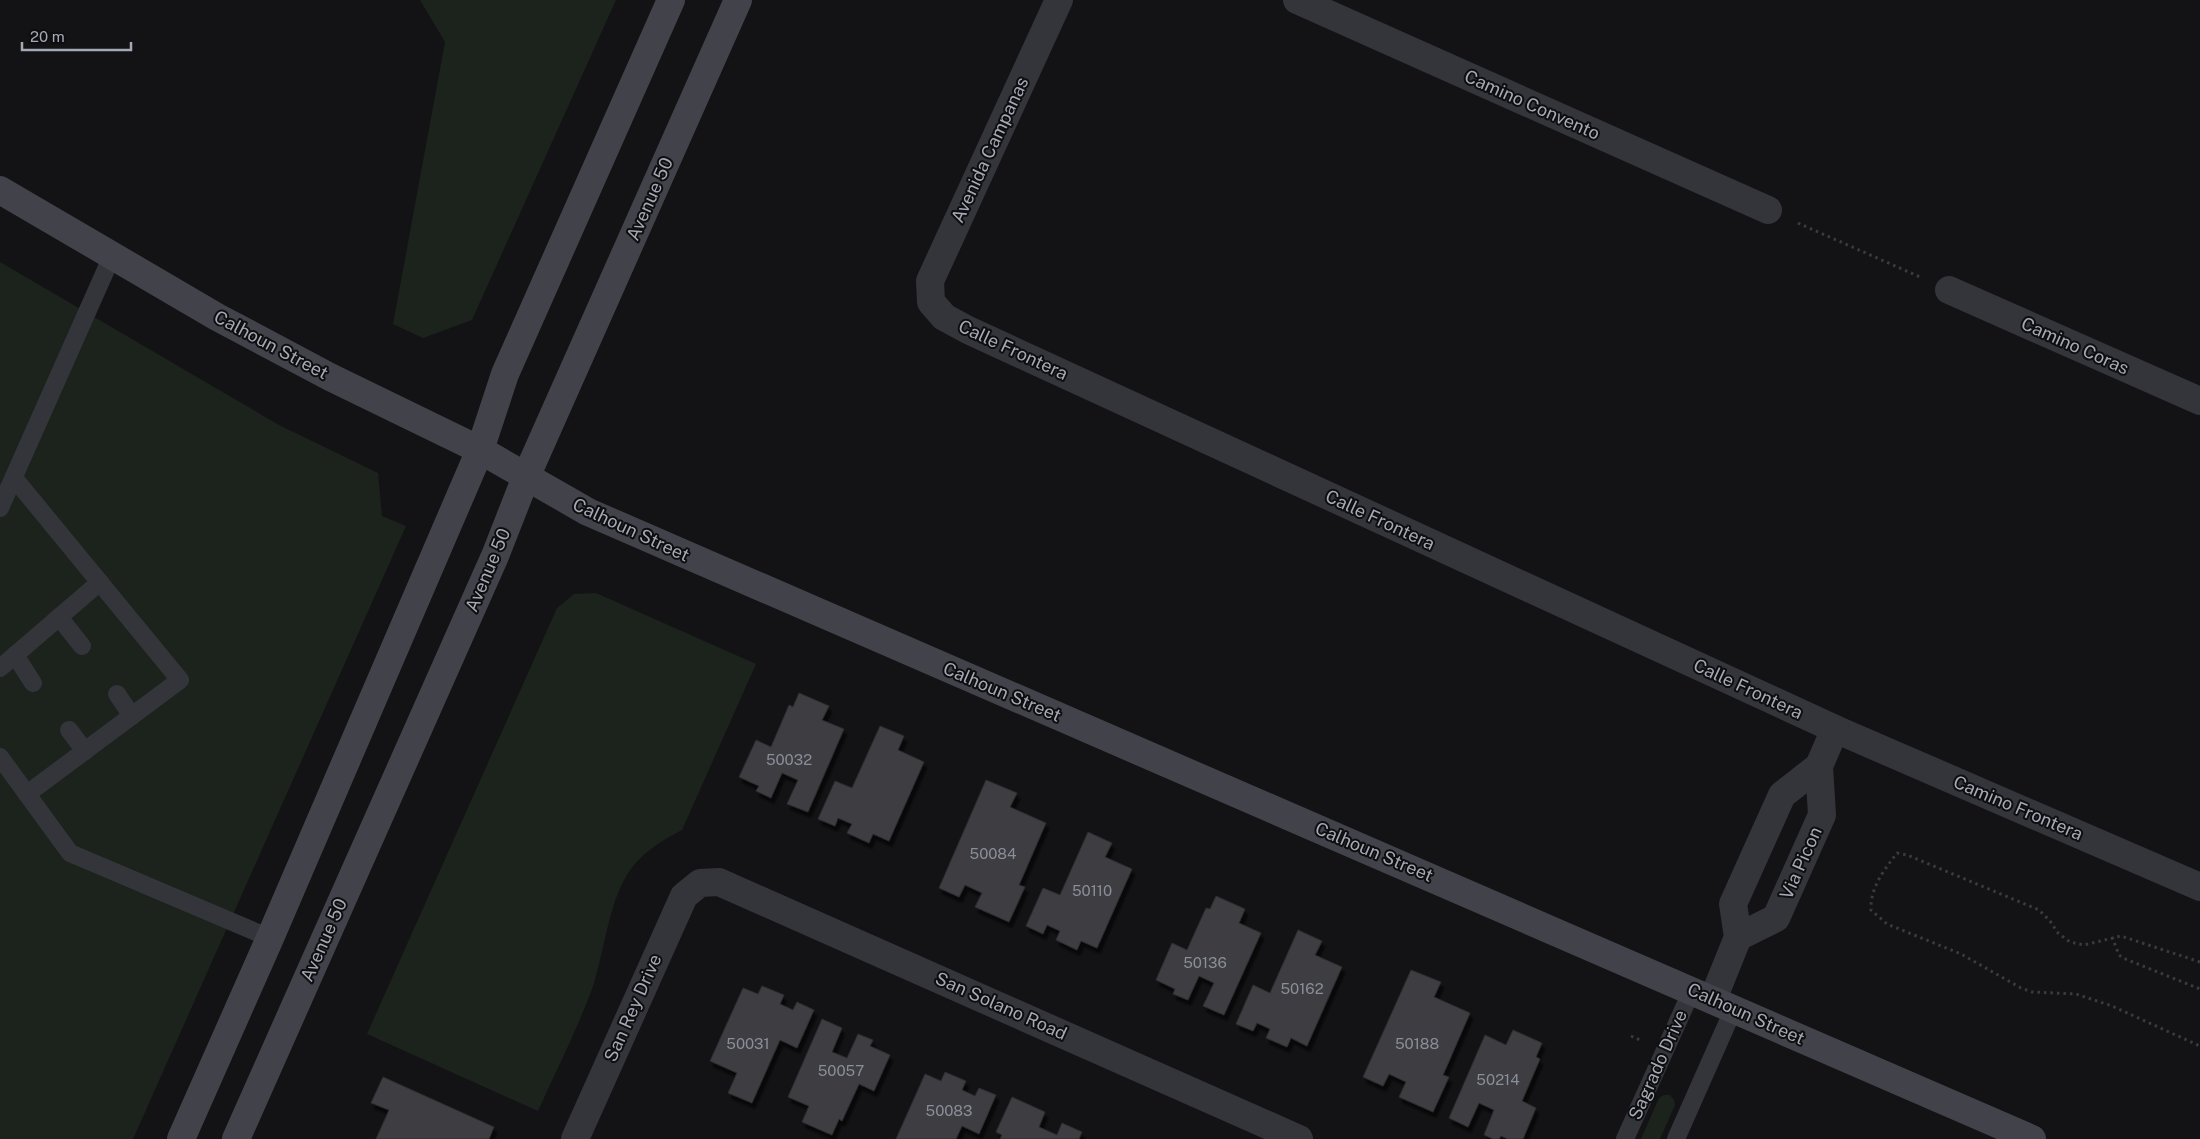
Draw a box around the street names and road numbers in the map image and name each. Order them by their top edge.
street label: Camino Convento [1461,65,1603,144]
street label: Avenida Campanas [947,74,1033,226]
street label: Avenue 50 [622,154,677,244]
street label: Calhoun Street [211,306,332,383]
street label: Camino Coras [2018,312,2132,379]
street label: Calle Frontera [955,315,1071,384]
street label: Calle Frontera [1322,485,1438,554]
street label: Calhoun Street [570,493,693,566]
street label: Avenue 50 [461,525,515,615]
street label: Calle Frontera [1690,654,1806,723]
street label: Calhoun Street [940,657,1064,726]
street label: Camino Frontera [1950,771,2086,844]
street label: Calhoun Street [1312,817,1436,886]
street label: Via Picon [1775,823,1826,902]
street label: Avenue 50 [296,895,351,985]
street label: San Rey Drive [599,951,666,1065]
street label: San Solano Road [932,967,1070,1044]
street label: Calhoun Street [1684,978,1808,1049]
street label: Sagrado Drive [1624,1007,1691,1123]

